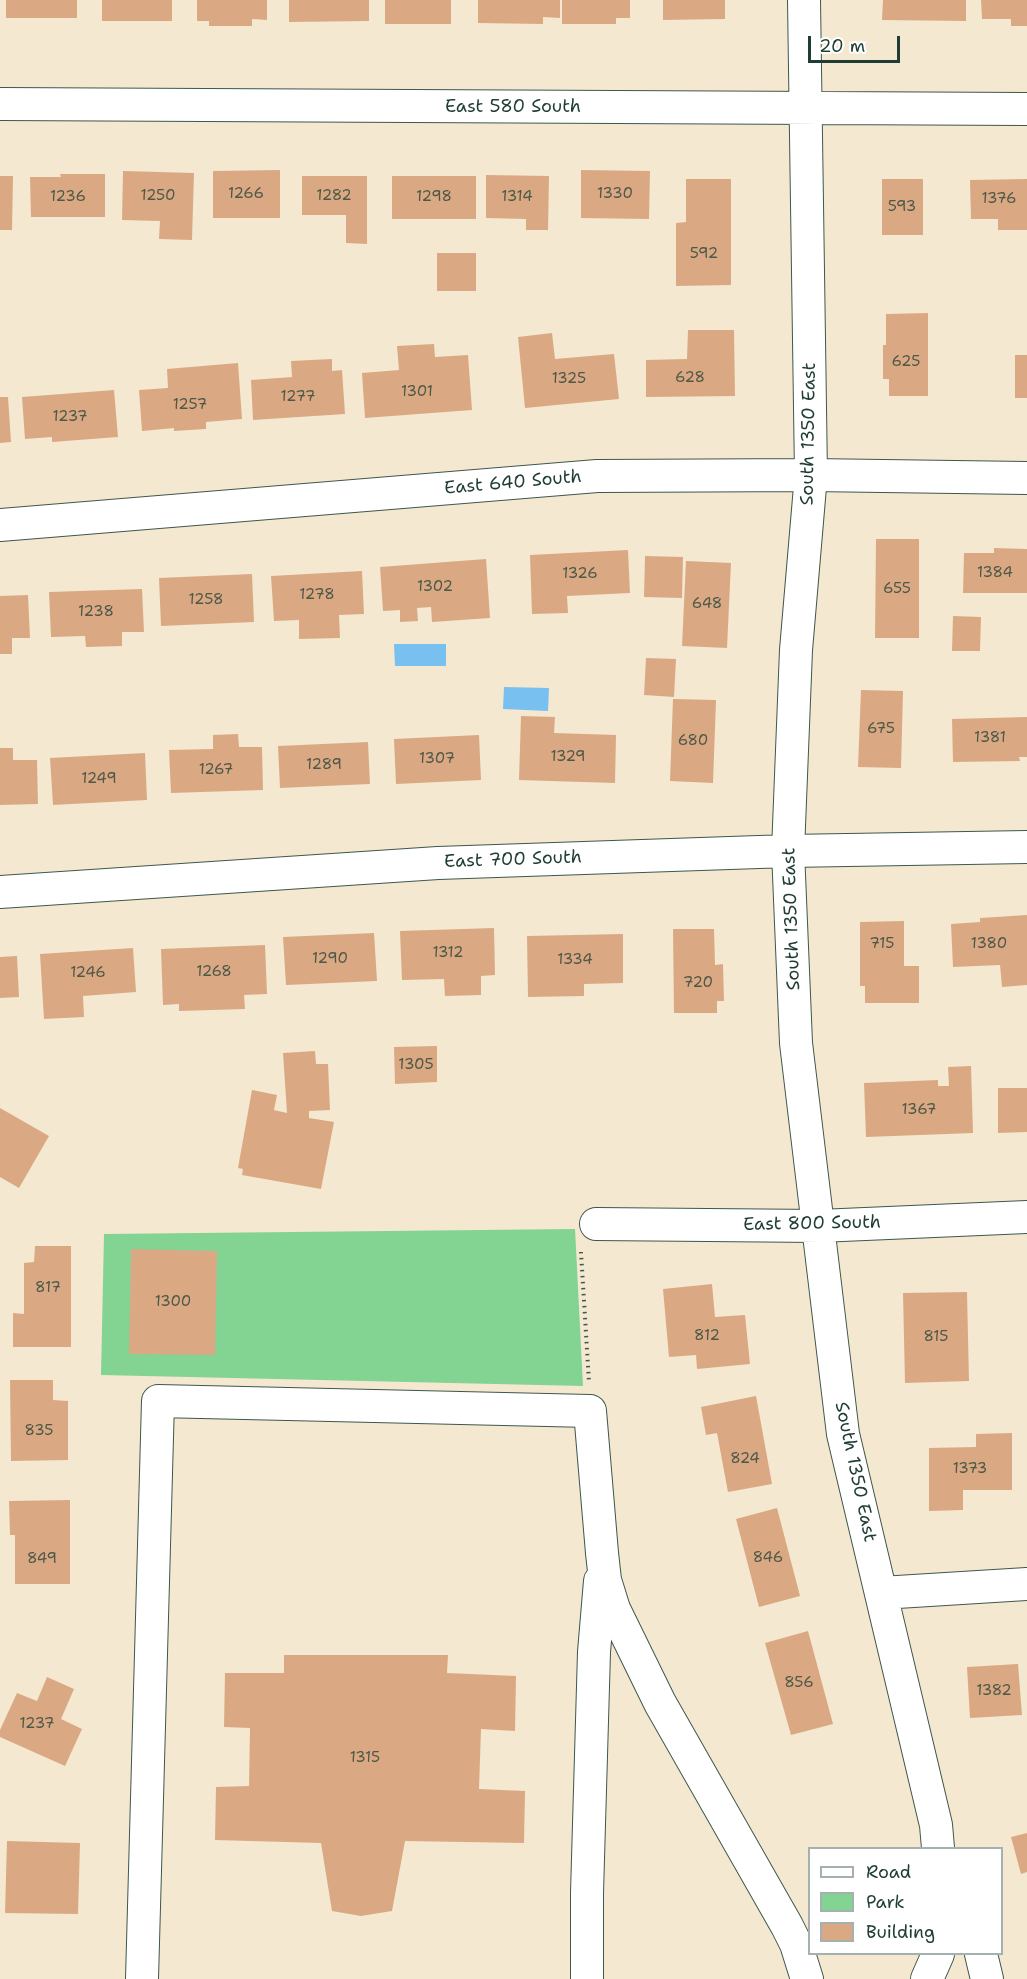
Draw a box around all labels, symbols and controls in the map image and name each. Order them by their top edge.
scale bar [811,24,902,62]
text: 20 m [819,34,865,58]
street label: East 580 South [445,96,581,118]
house number: 1266 [228,185,264,203]
house number: 1330 [597,185,633,203]
house number: 1250 [140,187,176,205]
house number: 1282 [316,187,352,205]
house number: 1236 [50,188,86,206]
house number: 1298 [416,188,452,206]
house number: 1314 [501,188,533,206]
house number: 1376 [981,190,1017,208]
house number: 593 [888,198,916,216]
house number: 592 [690,245,718,263]
house number: 625 [892,353,920,371]
street label: South 1350 East [797,362,821,506]
house number: 628 [675,369,705,387]
house number: 1325 [552,370,586,388]
house number: 1301 [401,383,433,401]
house number: 1277 [280,388,316,406]
house number: 1257 [173,396,207,414]
house number: 1237 [53,408,87,426]
street label: East 640 South [444,466,582,500]
house number: 1384 [977,564,1013,582]
house number: 1326 [562,565,598,583]
house number: 1302 [417,578,453,596]
house number: 655 [883,580,911,598]
house number: 1278 [299,586,335,604]
house number: 1258 [188,591,224,609]
house number: 648 [692,595,722,613]
house number: 1238 [78,603,114,621]
house number: 675 [867,720,895,738]
house number: 1381 [974,729,1006,747]
house number: 680 [678,732,708,750]
house number: 1329 [550,748,586,766]
house number: 1307 [419,750,455,768]
house number: 1289 [306,756,342,774]
house number: 1267 [199,761,233,779]
house number: 1249 [81,770,117,788]
street label: East 700 South [444,847,582,873]
street label: South 1350 East [779,847,805,991]
house number: 715 [870,935,894,953]
house number: 1380 [971,935,1007,953]
house number: 1312 [432,944,464,962]
house number: 1290 [312,950,348,968]
house number: 1334 [557,951,593,969]
house number: 1268 [196,963,232,981]
house number: 1246 [70,964,106,982]
house number: 720 [683,974,713,992]
house number: 1305 [398,1056,434,1074]
house number: 1367 [902,1101,936,1119]
street label: East 800 South [743,1212,881,1236]
house number: 817 [35,1279,61,1297]
house number: 1300 [155,1293,191,1311]
house number: 812 [694,1327,720,1345]
house number: 815 [923,1328,949,1346]
street label: South 1350 East [830,1400,880,1544]
house number: 835 [25,1422,53,1440]
house number: 824 [730,1450,760,1468]
house number: 1373 [953,1460,987,1478]
house number: 846 [753,1549,783,1567]
house number: 849 [27,1550,57,1568]
house number: 856 [784,1674,814,1692]
house number: 1382 [976,1682,1012,1700]
house number: 1237 [20,1715,54,1733]
house number: 1315 [350,1749,380,1767]
legend [808,1847,1003,1955]
text: Road [866,1860,911,1884]
text: Park [866,1890,905,1914]
text: Building [866,1920,935,1944]

